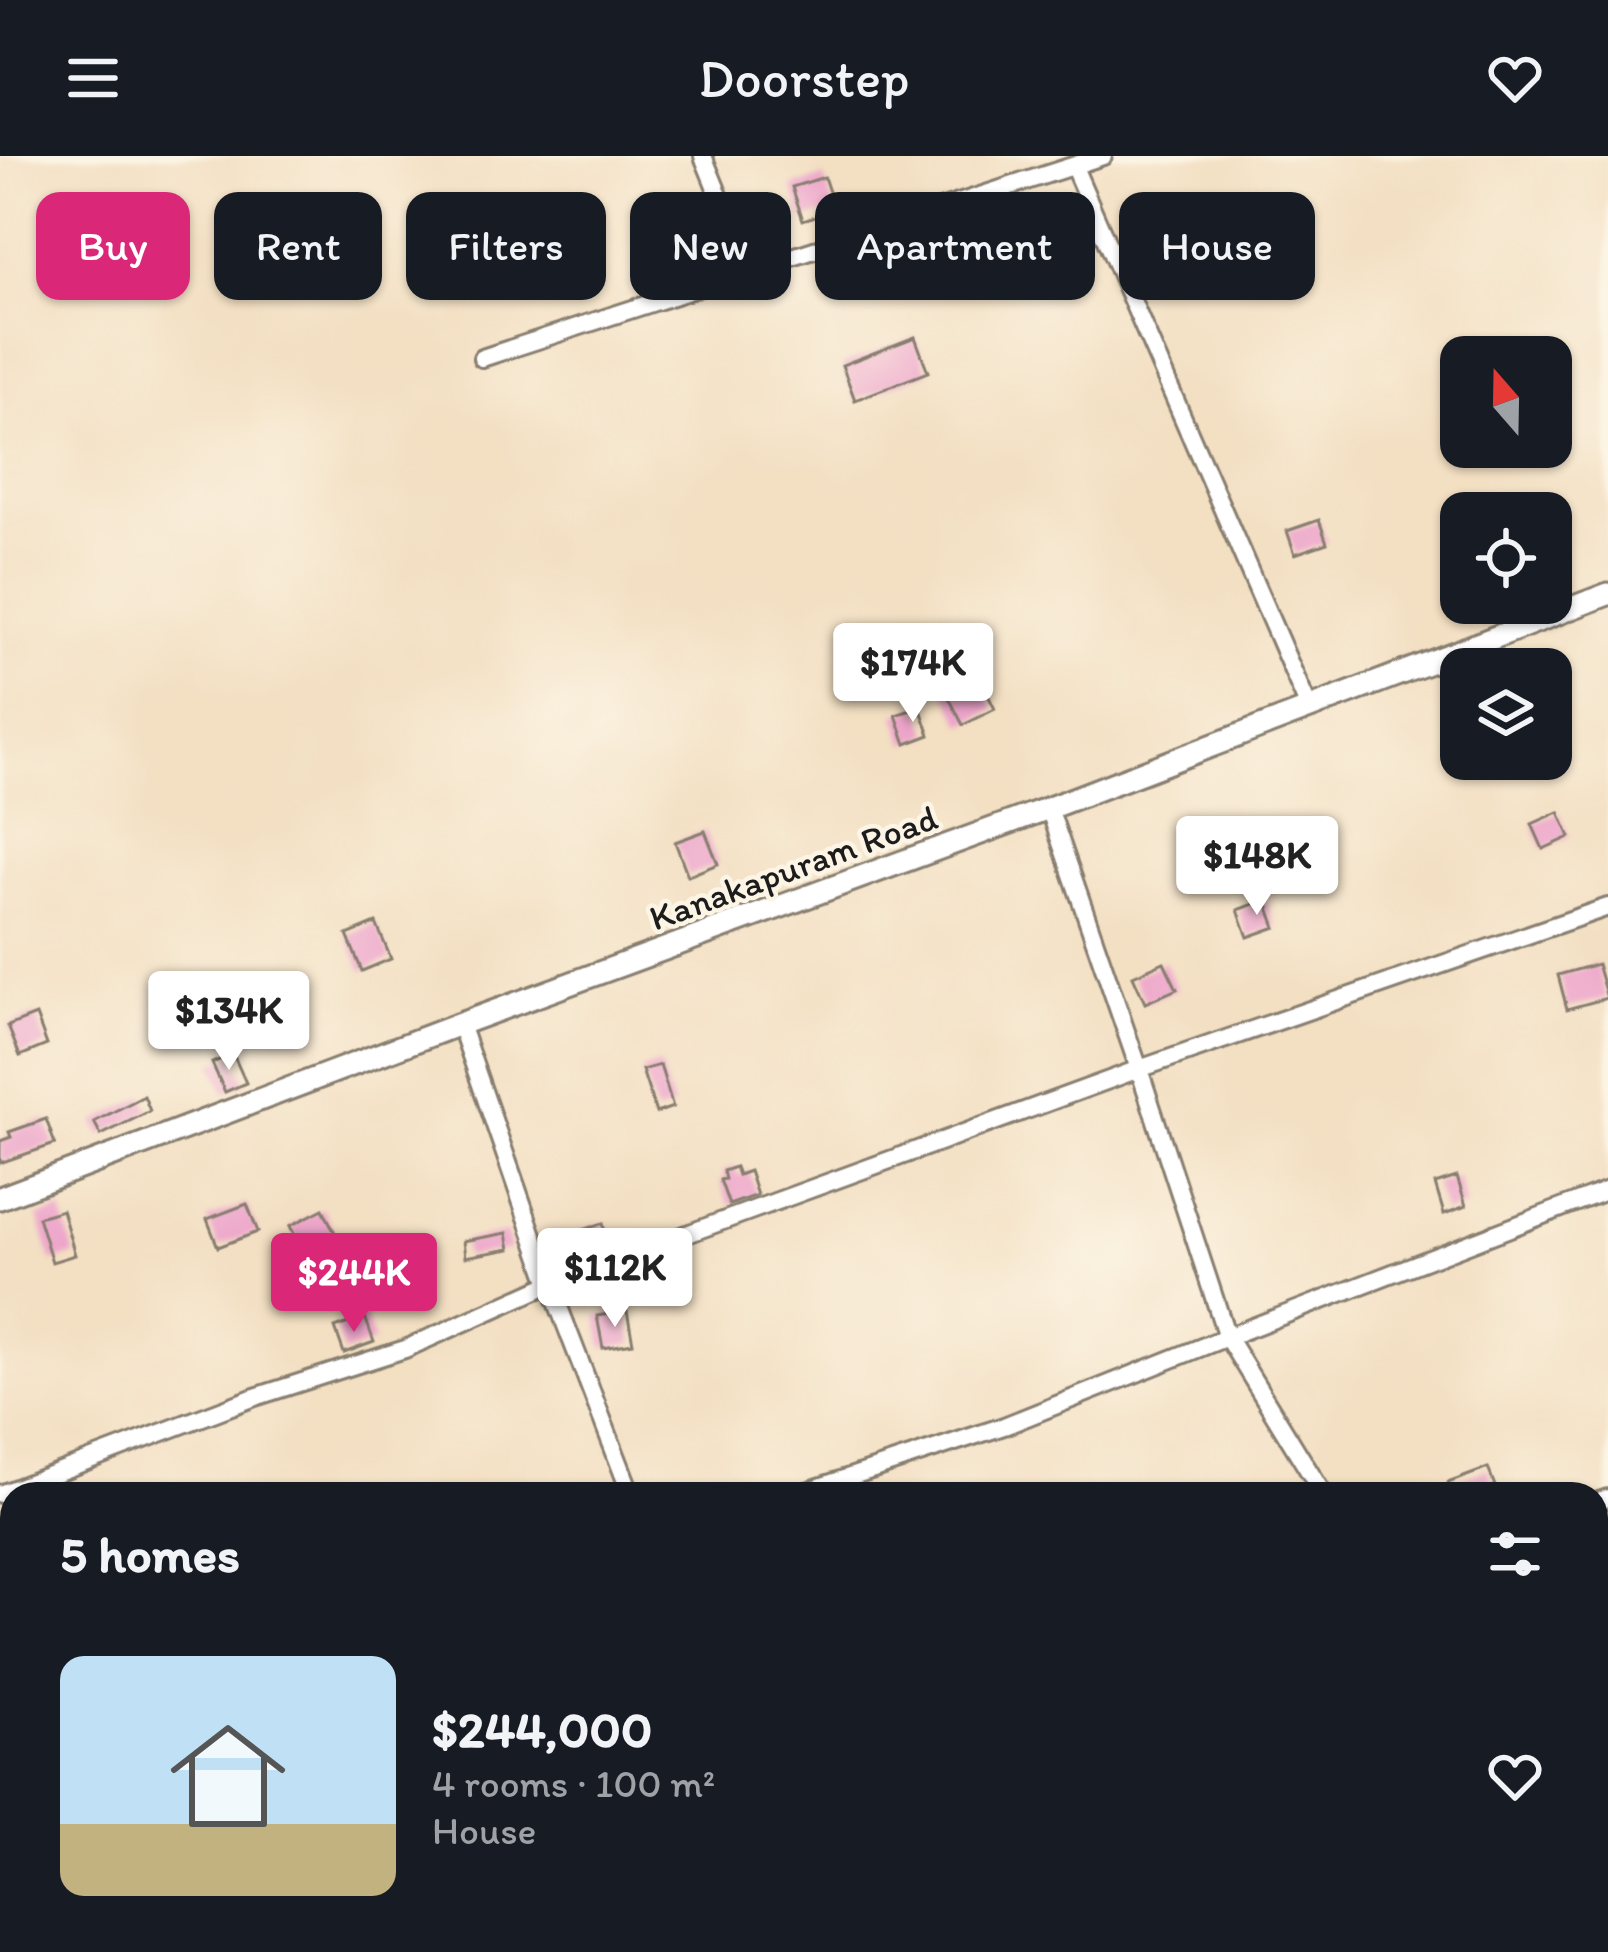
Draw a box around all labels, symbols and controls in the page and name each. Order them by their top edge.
icon: menu [60,45,126,111]
icon: heart [1482,45,1548,111]
text: Doorstep [698,46,910,111]
chip: Buy [36,192,190,300]
chip: Rent [214,192,382,300]
chip: Filters [406,192,606,300]
chip: New [630,192,791,300]
chip: Apartment [815,192,1095,300]
chip: House [1119,192,1315,300]
north arrow [1440,336,1572,468]
map controls [1440,336,1572,780]
button: locate [1440,492,1572,624]
pin: $174K [829,623,997,725]
text: $174K [860,638,966,685]
button: layers [1440,648,1572,780]
street label: Kanakapuram Road [643,795,943,940]
pin: $148K [1173,816,1341,918]
text: $148K [1203,831,1311,878]
pin: $134K [145,971,313,1073]
text: $134K [175,986,283,1033]
pin: $112K [531,1228,699,1330]
pin: $244K [270,1233,438,1335]
text: $112K [564,1243,666,1290]
text: $244K [298,1248,410,1295]
icon: filters [1482,1521,1548,1587]
text: 5 homes [60,1524,240,1585]
text: $244,000 [432,1699,652,1760]
icon: home [156,1704,300,1848]
icon: heart [1482,1743,1548,1809]
text: 4 rooms · 100 m² [432,1760,715,1807]
text: House [432,1807,536,1854]

